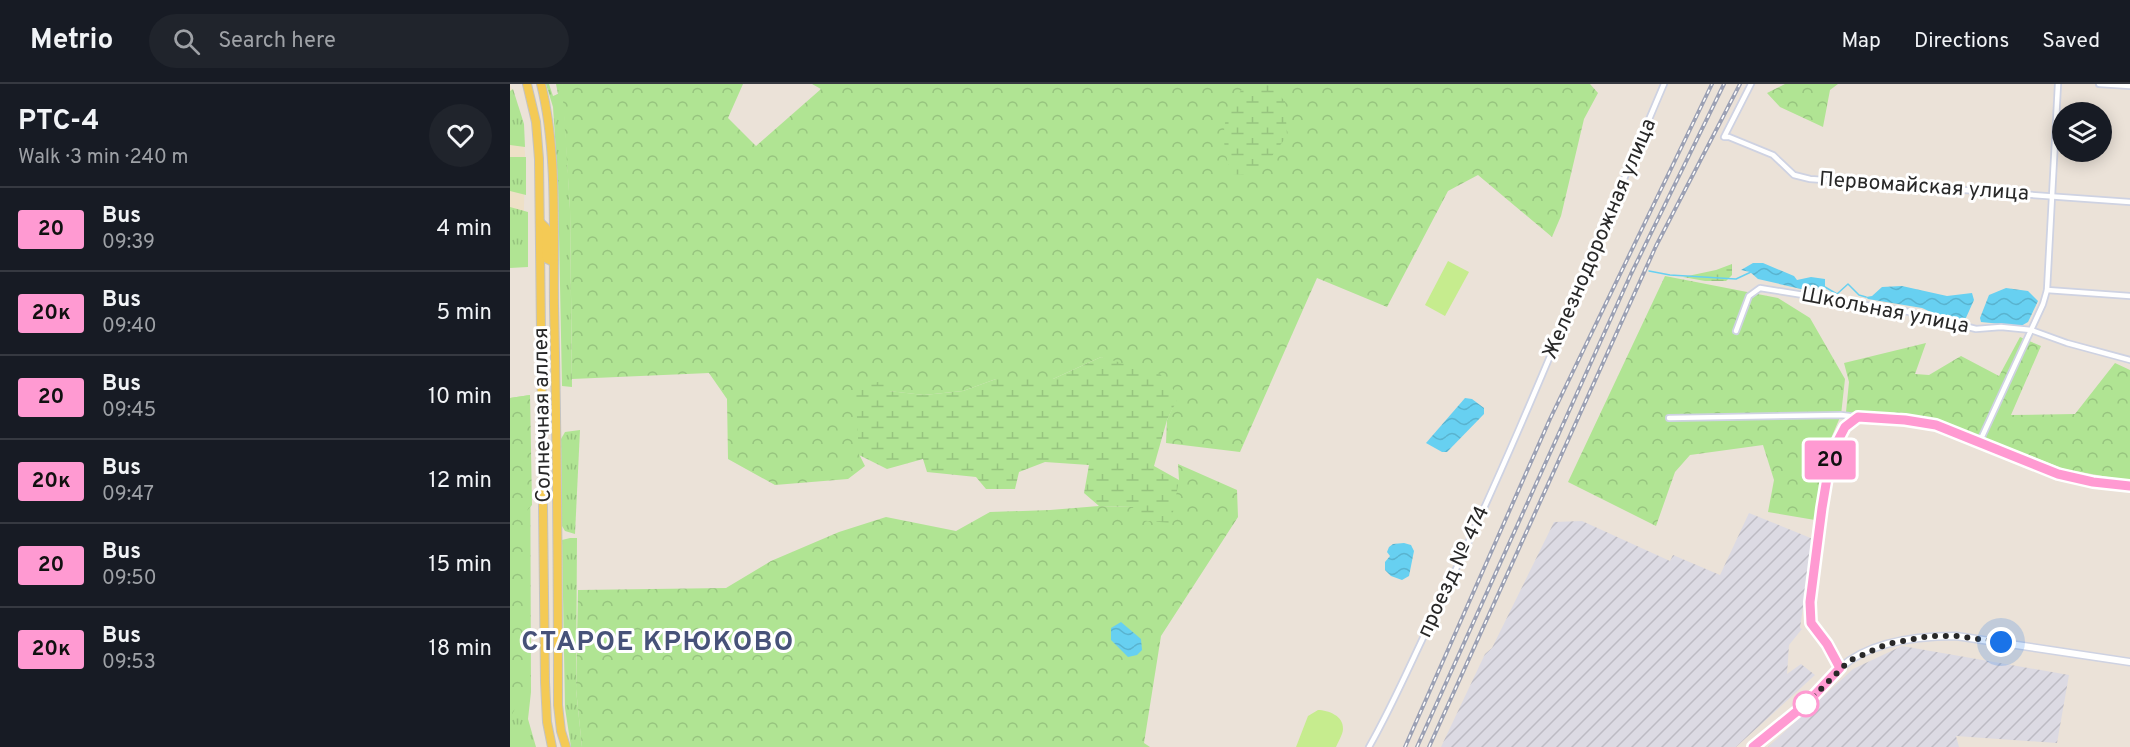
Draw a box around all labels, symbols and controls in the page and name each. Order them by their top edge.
search box [149,14,569,68]
text: Metrio [30,23,113,59]
icon: search [170,25,203,58]
text: Search here [218,28,336,55]
text: Map [1841,28,1881,55]
text: Directions [1914,28,2009,55]
text: Saved [2042,28,2100,55]
map controls [2052,102,2112,162]
button: layers [2052,102,2112,162]
text: РТС-4 [18,104,99,140]
button: heart [429,104,492,167]
street label: Железнодорожная улица [1537,115,1663,363]
text: Walk · 3 min · 240 m [18,145,188,171]
street label: Первомайская улица [1818,166,2030,208]
text: Bus [102,203,141,230]
text: 20 [38,216,64,243]
text: 4 min [437,216,492,243]
text: 09:39 [102,230,155,256]
street label: Школьная улица [1799,281,1971,341]
text: Bus [102,287,141,314]
text: 20к [31,300,71,327]
text: 5 min [437,300,492,327]
text: 09:40 [102,314,157,340]
street label: Солнечная аллея [528,327,558,503]
text: Bus [102,371,141,398]
text: 20 [38,384,64,411]
text: 10 min [428,384,492,411]
text: 09:45 [102,398,156,424]
line badge: 20 [1803,440,1857,479]
text: 20 [1817,447,1843,474]
text: Bus [102,455,141,482]
text: 20к [31,468,71,495]
text: 12 min [429,468,492,495]
text: 09:47 [102,482,154,508]
street label: проезд № 474 [1412,502,1496,642]
text: Bus [102,539,141,566]
text: 20 [38,552,64,579]
text: 15 min [428,552,492,579]
text: 09:50 [102,566,157,592]
text: Bus [102,623,141,650]
district label: СТАРОЕ КРЮКОВО [521,626,795,660]
your location [1986,627,2016,657]
text: 20к [31,636,71,663]
text: 18 min [429,636,492,663]
text: 09:53 [102,650,156,676]
unlabelled marker [1793,691,1819,717]

